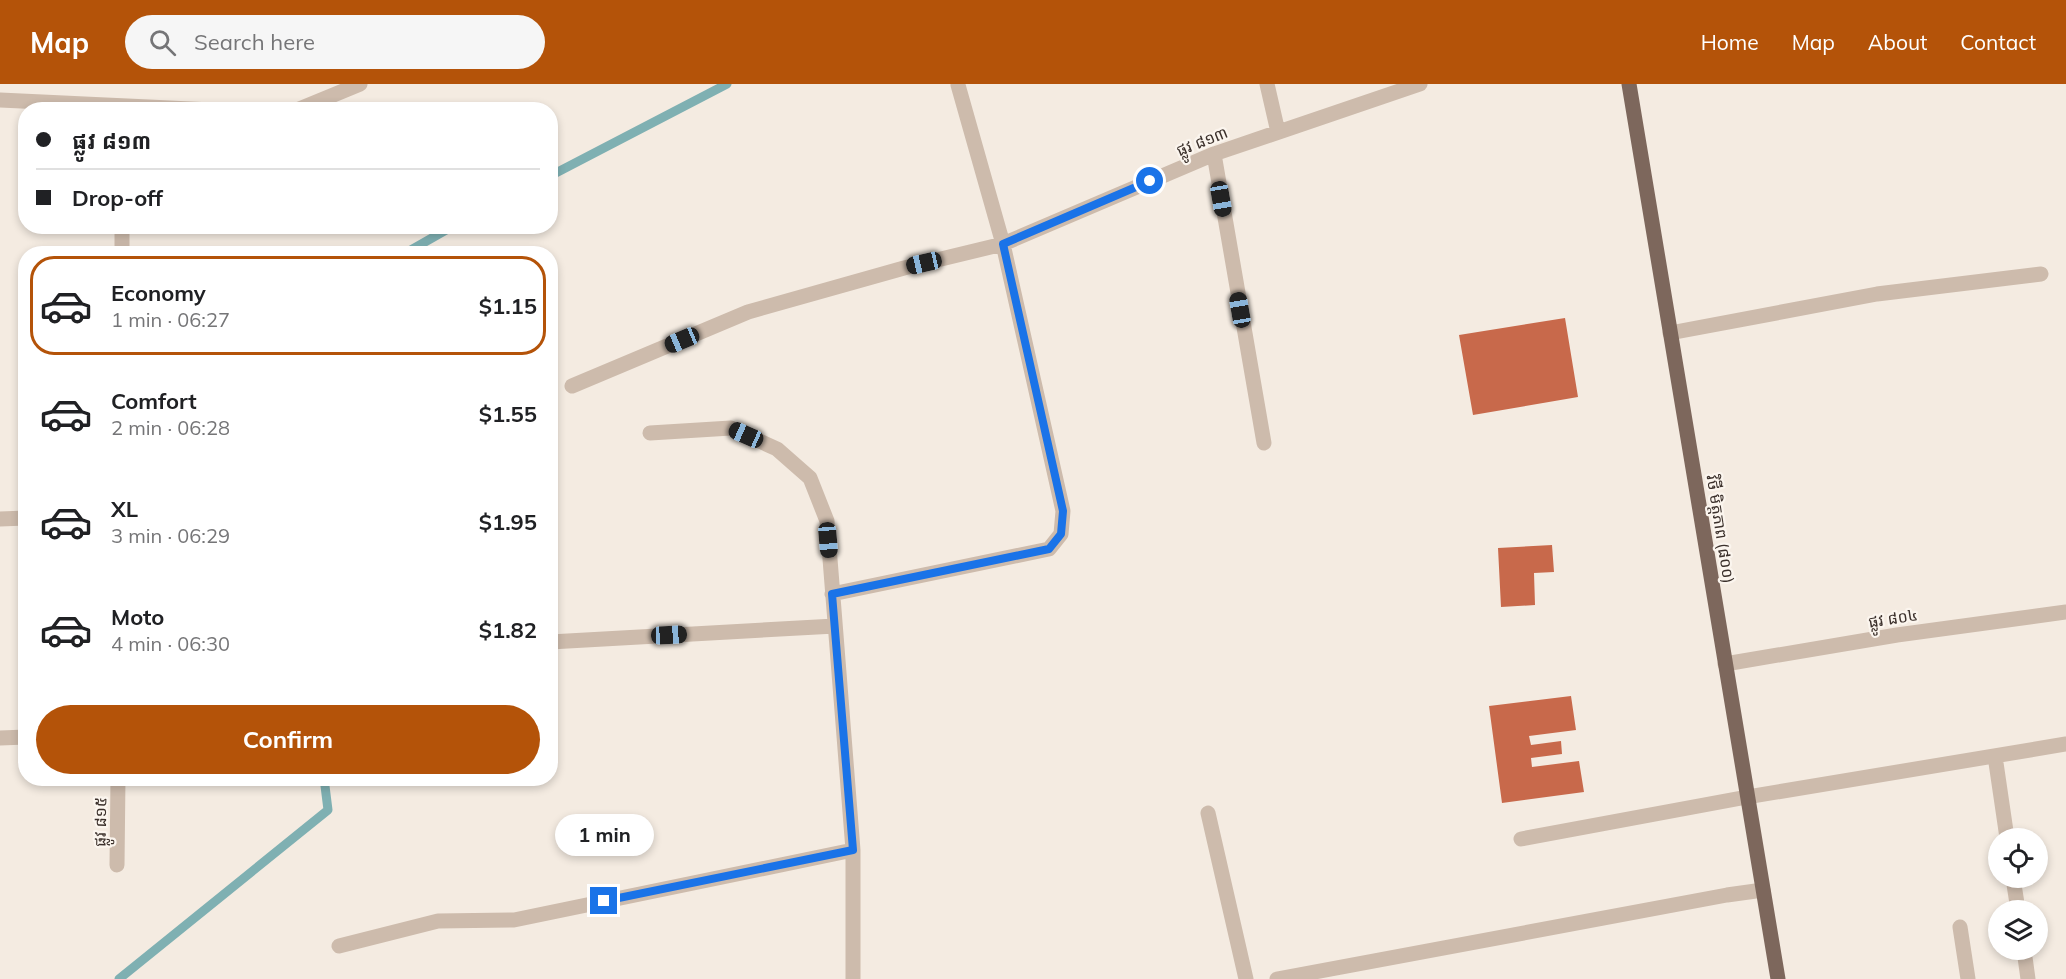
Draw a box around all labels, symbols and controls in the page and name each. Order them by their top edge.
search box [125,15,545,69]
text: Map [30,25,89,60]
icon: search [146,26,179,59]
text: Search here [194,28,315,56]
text: Home [1701,29,1759,55]
text: Map [1792,29,1835,55]
text: About [1868,29,1927,55]
text: Contact [1960,29,2036,55]
street label: ផ្លូវ ៨១៣ [1173,122,1232,165]
text: ផ្លូវ ៨១៣ [72,127,151,155]
route start [1136,167,1163,194]
car [1209,180,1233,218]
text: Drop-off [72,184,163,212]
car [904,250,944,276]
icon: car [39,279,93,333]
text: Economy [111,279,206,307]
car [1228,291,1252,329]
text: $1.15 [479,292,537,320]
text: 1 min · 06:27 [111,307,230,332]
car [662,325,702,355]
icon: car [39,387,93,441]
text: Comfort [111,387,197,415]
text: $1.55 [479,400,537,428]
text: 2 min · 06:28 [111,415,230,440]
car [726,419,766,451]
street label: វិថី មិត្តភាព (៨០០) [1702,472,1740,585]
icon: car [39,495,93,549]
text: XL [111,495,138,523]
text: $1.95 [479,508,537,536]
car [817,521,839,559]
text: 3 min · 06:29 [111,523,230,548]
icon: car [39,603,93,657]
text: Moto [111,603,164,631]
street label: ផ្លូវ ៨០៤ [1867,604,1920,636]
text: $1.82 [479,616,537,644]
car [651,625,687,645]
text: 4 min · 06:30 [111,631,230,656]
button: Confirm [36,705,540,774]
street label: ផ្លូវ ៨១៥ [90,797,115,847]
callout: 1 min [554,814,654,856]
text: 1 min [578,822,631,847]
map controls [1988,828,2048,960]
button: locate [1988,828,2048,888]
route end [590,887,617,914]
button: layers [1988,900,2048,960]

